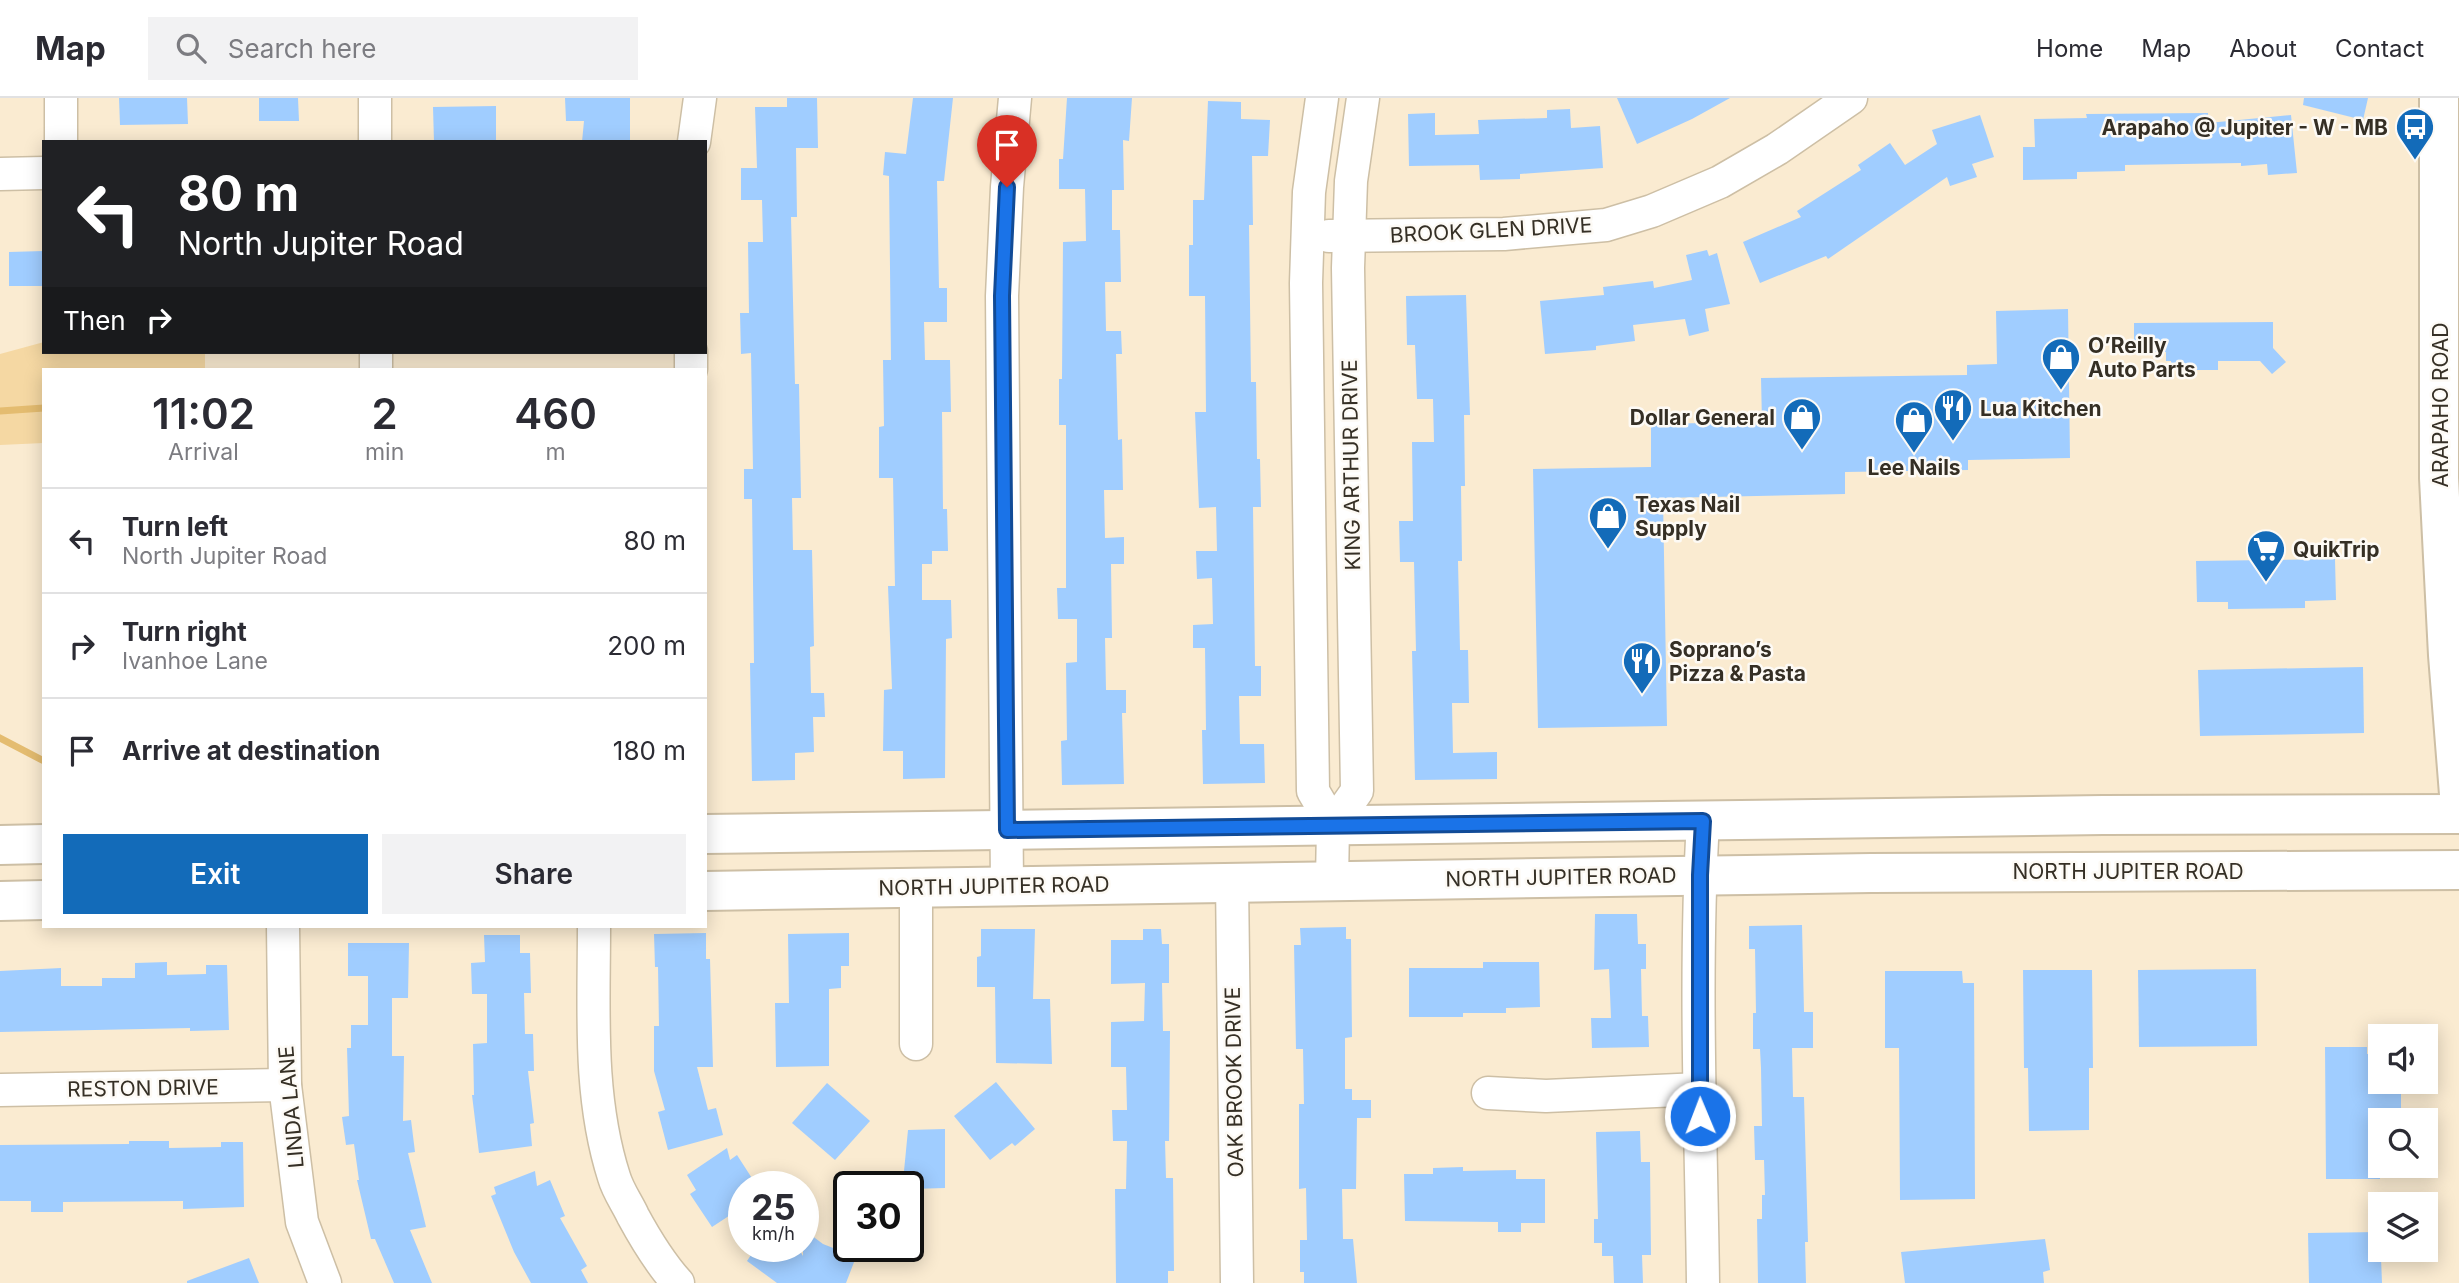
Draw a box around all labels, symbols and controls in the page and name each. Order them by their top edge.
search box [148,17,638,80]
text: Map [35,28,106,68]
icon: search [172,29,210,67]
text: Search here [228,33,376,64]
text: Home [2036,34,2103,63]
text: Map [2141,34,2191,63]
text: About [2229,34,2297,63]
text: Contact [2335,34,2424,63]
bus stop icon: Arapaho @ Jupiter - W - MB [2394,106,2436,161]
pin [977,115,1037,187]
place label: Arapaho @ Jupiter - W - MB [2101,115,2388,140]
icon: arrive [988,126,1026,164]
text: 80 m [178,164,299,223]
icon: left [63,168,154,259]
street label: BROOK GLEN DRIVE [1389,212,1593,248]
text: North Jupiter Road [178,224,464,263]
icon: right [140,301,178,339]
text: Then [63,305,126,336]
street label: ARAPAHO ROAD [2428,323,2453,487]
place label: O’Reilly Auto Parts [2088,333,2196,382]
shop icon: O’Reilly Auto Parts [2040,336,2082,391]
street label: KING ARTHUR DRIVE [1337,359,1365,571]
restaurant icon: Lua Kitchen [1932,387,1974,442]
text: 11:02 [152,388,255,439]
text: 2 [372,388,398,439]
text: 460 [514,388,597,439]
shop icon: Dollar General [1781,396,1823,451]
place label: Lua Kitchen [1980,396,2102,421]
shop icon: Lee Nails [1893,399,1935,454]
place label: Dollar General [1630,405,1775,430]
text: Arrival [168,438,239,466]
text: min [365,438,404,466]
text: m [546,438,566,466]
place label: Lee Nails [1867,455,1961,480]
place label: Texas Nail Supply [1635,492,1740,541]
shop icon: Texas Nail Supply [1587,495,1629,550]
text: Turn left [122,511,228,542]
icon: left [63,522,101,560]
text: 80 m [623,525,686,556]
supermarket icon: QuikTrip [2245,528,2287,583]
place label: QuikTrip [2293,537,2380,562]
text: North Jupiter Road [122,542,327,570]
text: Turn right [122,616,247,647]
icon: right [63,627,101,665]
text: 200 m [607,630,686,661]
place label: Soprano’s Pizza & Pasta [1669,637,1806,686]
restaurant icon: Soprano’s Pizza & Pasta [1621,640,1663,695]
text: Ivanhoe Lane [122,647,268,675]
icon: arrive [63,732,101,770]
text: Arrive at destination [122,735,381,766]
text: 180 m [613,735,686,766]
button: Exit [63,834,368,914]
button: Share [382,834,686,914]
street label: NORTH JUPITER ROAD [2012,859,2244,884]
street label: NORTH JUPITER ROAD [1445,862,1677,892]
street label: NORTH JUPITER ROAD [878,871,1110,901]
street label: OAK BROOK DRIVE [1220,986,1248,1178]
map controls [2368,1024,2438,1262]
button: sound [2368,1024,2438,1094]
street label: LINDA LANE [273,1045,309,1169]
street label: RESTON DRIVE [67,1074,219,1102]
position arrow [1663,1079,1737,1153]
button: search [2368,1108,2438,1178]
speed limit sign: 30 [833,1171,924,1262]
text: 25 [751,1186,796,1228]
button: layers [2368,1192,2438,1262]
text: km/h [752,1223,795,1244]

